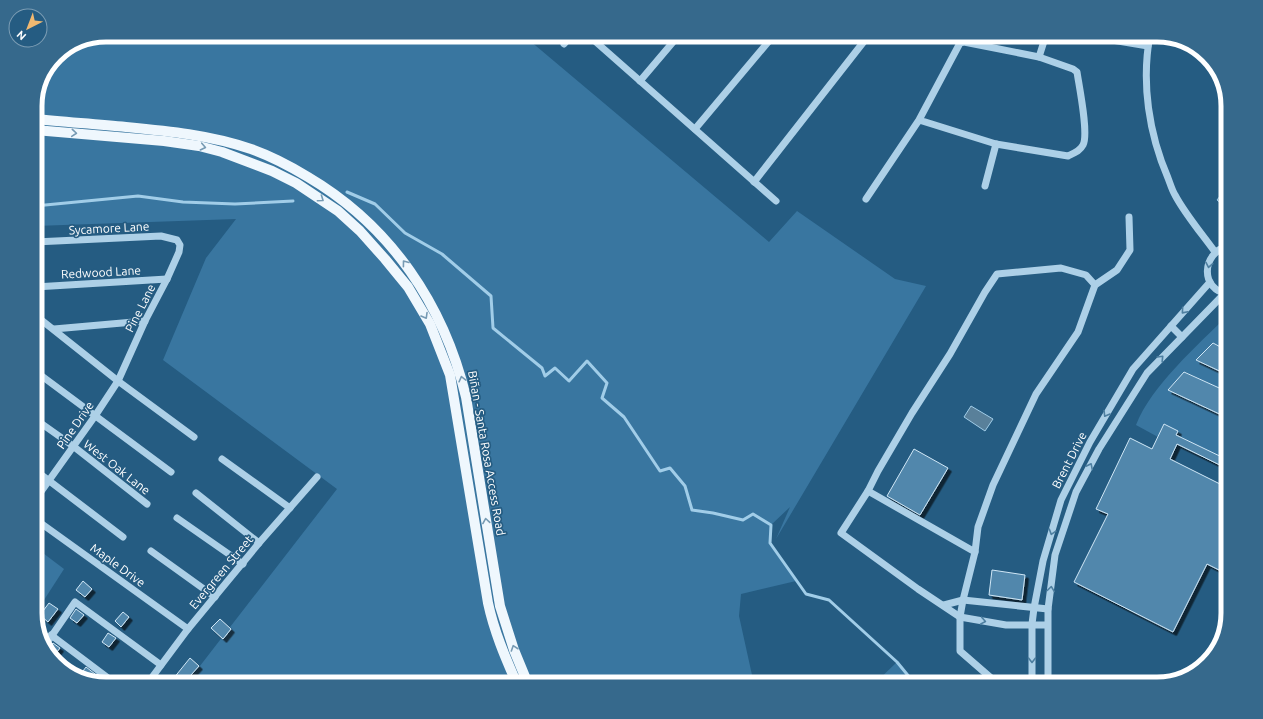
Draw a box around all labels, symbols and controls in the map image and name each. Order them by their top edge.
north arrow [8,8,48,48]
text: N [14,28,28,43]
one-way arrow [71,129,77,138]
one-way arrow [200,143,206,151]
one-way arrow [317,194,324,201]
street label: Sycamore Lane [68,219,150,237]
one-way arrow [402,261,409,268]
one-way arrow [1205,262,1213,269]
street label: Redwood Lane [61,263,141,281]
street label: Pine Lane [122,282,158,334]
one-way arrow [1182,306,1189,314]
one-way arrow [421,312,428,319]
one-way arrow [1156,355,1164,363]
street label: Biñan - Santa Rosa Access Road [466,370,508,536]
one-way arrow [458,376,466,382]
street label: Pine Drive [54,399,96,451]
one-way arrow [1104,410,1111,417]
street label: Brent Drive [1049,430,1089,490]
street label: West Oak Lane [81,437,153,497]
one-way arrow [1085,463,1092,470]
one-way arrow [483,518,491,524]
one-way arrow [1048,528,1056,535]
street label: Evergreen Street [187,533,256,611]
street label: Maple Drive [88,541,148,589]
one-way arrow [1046,586,1055,592]
one-way arrow [980,616,986,625]
one-way arrow [510,645,518,652]
one-way arrow [1028,657,1036,663]

